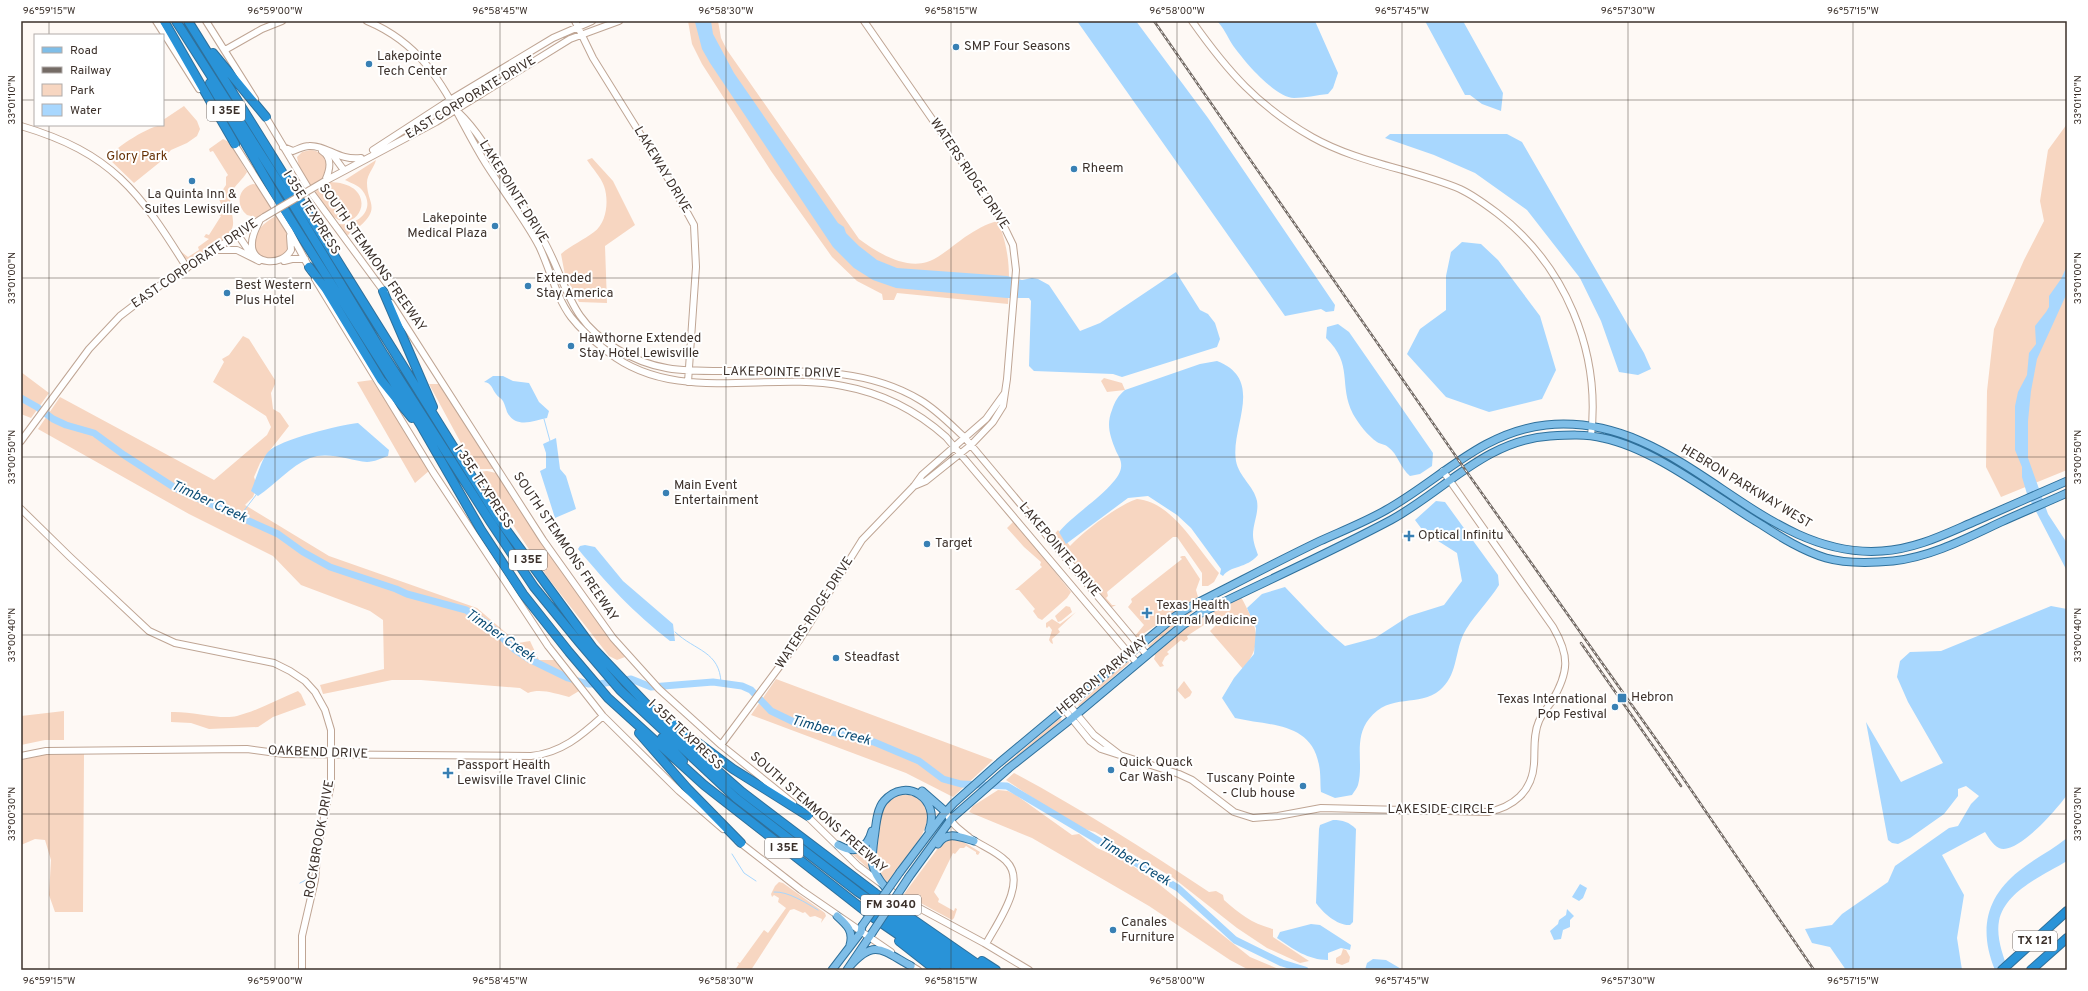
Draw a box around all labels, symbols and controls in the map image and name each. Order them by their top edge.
text: 96°59'15"W [23,5,75,18]
text: 96°59'00"W [247,5,303,18]
text: 96°58'45"W [472,5,528,18]
text: 96°58'30"W [698,5,754,18]
text: 96°58'15"W [925,5,977,18]
text: 96°58'00"W [1149,5,1205,18]
text: 96°57'45"W [1375,5,1429,18]
text: 96°57'30"W [1601,5,1655,18]
text: 96°57'15"W [1827,5,1879,18]
legend [34,34,164,126]
place label: SMP Four Seasons [964,39,1070,55]
marker: SMP Four Seasons [951,42,961,52]
text: Road [70,43,98,59]
place label: Lakepointe Tech Center [377,49,447,80]
street label: EAST CORPORATE DRIVE [403,53,539,143]
marker: Lakepointe Tech Center [364,59,374,69]
text: Railway [70,63,111,79]
text: 33°01'10"N [6,75,19,125]
text: 33°01'10"N [2072,75,2085,125]
text: Park [70,83,95,99]
road number: I 35E [207,101,245,121]
text: Water [70,103,102,119]
street label: WATERS RIDGE DRIVE [926,116,1012,232]
street label: LAKEWAY DRIVE [630,124,694,216]
street label: LAKEPOINTE DRIVE [475,138,551,246]
park label: Glory Park [106,149,168,165]
place label: Rheem [1082,161,1124,177]
marker: Rheem [1069,164,1079,174]
street label: I 35E TEXPRESS [279,168,343,258]
marker: La Quinta Inn & Suites Lewisville [187,176,197,186]
street label: SOUTH STEMMONS FREEWAY [315,181,429,335]
place label: La Quinta Inn & Suites Lewisville [144,187,240,218]
place label: Lakepointe Medical Plaza [407,211,487,242]
street label: EAST CORPORATE DRIVE [129,216,261,312]
marker: Lakepointe Medical Plaza [490,221,500,231]
text: 33°01'00"N [6,252,19,304]
text: 33°01'00"N [2072,252,2085,304]
place label: Extended Stay America [536,271,613,302]
place label: Best Western Plus Hotel [235,278,312,309]
marker: Extended Stay America [523,281,533,291]
marker: Best Western Plus Hotel [222,288,232,298]
place label: Hawthorne Extended Stay Hotel Lewisville [579,331,701,362]
marker: Hawthorne Extended Stay Hotel Lewisville [566,341,576,351]
street label: LAKEPOINTE DRIVE [723,364,841,382]
text: 33°00'50"N [6,430,19,484]
text: 33°00'50"N [2072,430,2085,484]
street label: HEBRON PARKWAY WEST [1677,441,1815,533]
street label: I 35E TEXPRESS [450,442,516,532]
street label: SOUTH STEMMONS FREEWAY [509,469,621,625]
water label: Timber Creek [168,477,250,527]
place label: Main Event Entertainment [674,478,759,509]
marker: Main Event Entertainment [661,488,671,498]
street label: LAKEPOINTE DRIVE [1015,500,1103,600]
place label: Optical Infinitu [1418,528,1504,544]
marker: Optical Infinitu [1403,530,1415,542]
place label: Target [935,536,973,552]
marker: Target [922,539,932,549]
road number: I 35E [509,550,547,570]
street label: WATERS RIDGE DRIVE [773,554,857,672]
place label: Texas Health Internal Medicine [1156,598,1257,629]
water label: Timber Creek [462,606,539,667]
marker: Texas Health Internal Medicine [1141,607,1153,619]
text: 33°00'40"N [6,608,19,662]
text: 33°00'40"N [2072,608,2085,662]
street label: HEBRON PARKWAY [1054,633,1152,719]
place label: Steadfast [844,650,900,666]
marker: Steadfast [831,653,841,663]
place label: Hebron [1631,690,1674,706]
place label: Texas International Pop Festival [1497,692,1607,723]
marker: Hebron [1616,692,1628,704]
street label: I 35E TEXPRESS [644,696,726,774]
marker: Texas International Pop Festival [1610,702,1620,712]
water label: Timber Creek [789,712,873,750]
street label: OAKBEND DRIVE [268,743,368,763]
street label: SOUTH STEMMONS FREEWAY [746,749,890,877]
place label: Quick Quack Car Wash [1119,755,1193,786]
place label: Passport Health Lewisville Travel Clinic [457,758,586,789]
marker: Quick Quack Car Wash [1106,765,1116,775]
marker: Passport Health Lewisville Travel Clinic [442,767,454,779]
place label: Tuscany Pointe - Club house [1206,771,1295,802]
street label: ROCKBROOK DRIVE [302,779,338,899]
marker: Tuscany Pointe - Club house [1298,781,1308,791]
text: 33°00'30"N [6,787,19,841]
text: 33°00'30"N [2072,787,2085,841]
street label: LAKESIDE CIRCLE [1387,802,1495,818]
water label: Timber Creek [1095,834,1174,891]
road number: I 35E [765,838,803,858]
road number: FM 3040 [861,895,921,915]
place label: Canales Furniture [1121,915,1175,946]
marker: Canales Furniture [1108,925,1118,935]
road number: TX 121 [2013,931,2057,951]
text: 96°59'15"W [23,975,75,988]
text: 96°59'00"W [247,975,303,988]
text: 96°58'45"W [472,975,528,988]
text: 96°58'30"W [698,975,754,988]
text: 96°58'15"W [925,975,977,988]
text: 96°58'00"W [1149,975,1205,988]
text: 96°57'45"W [1375,975,1429,988]
text: 96°57'30"W [1601,975,1655,988]
text: 96°57'15"W [1827,975,1879,988]

